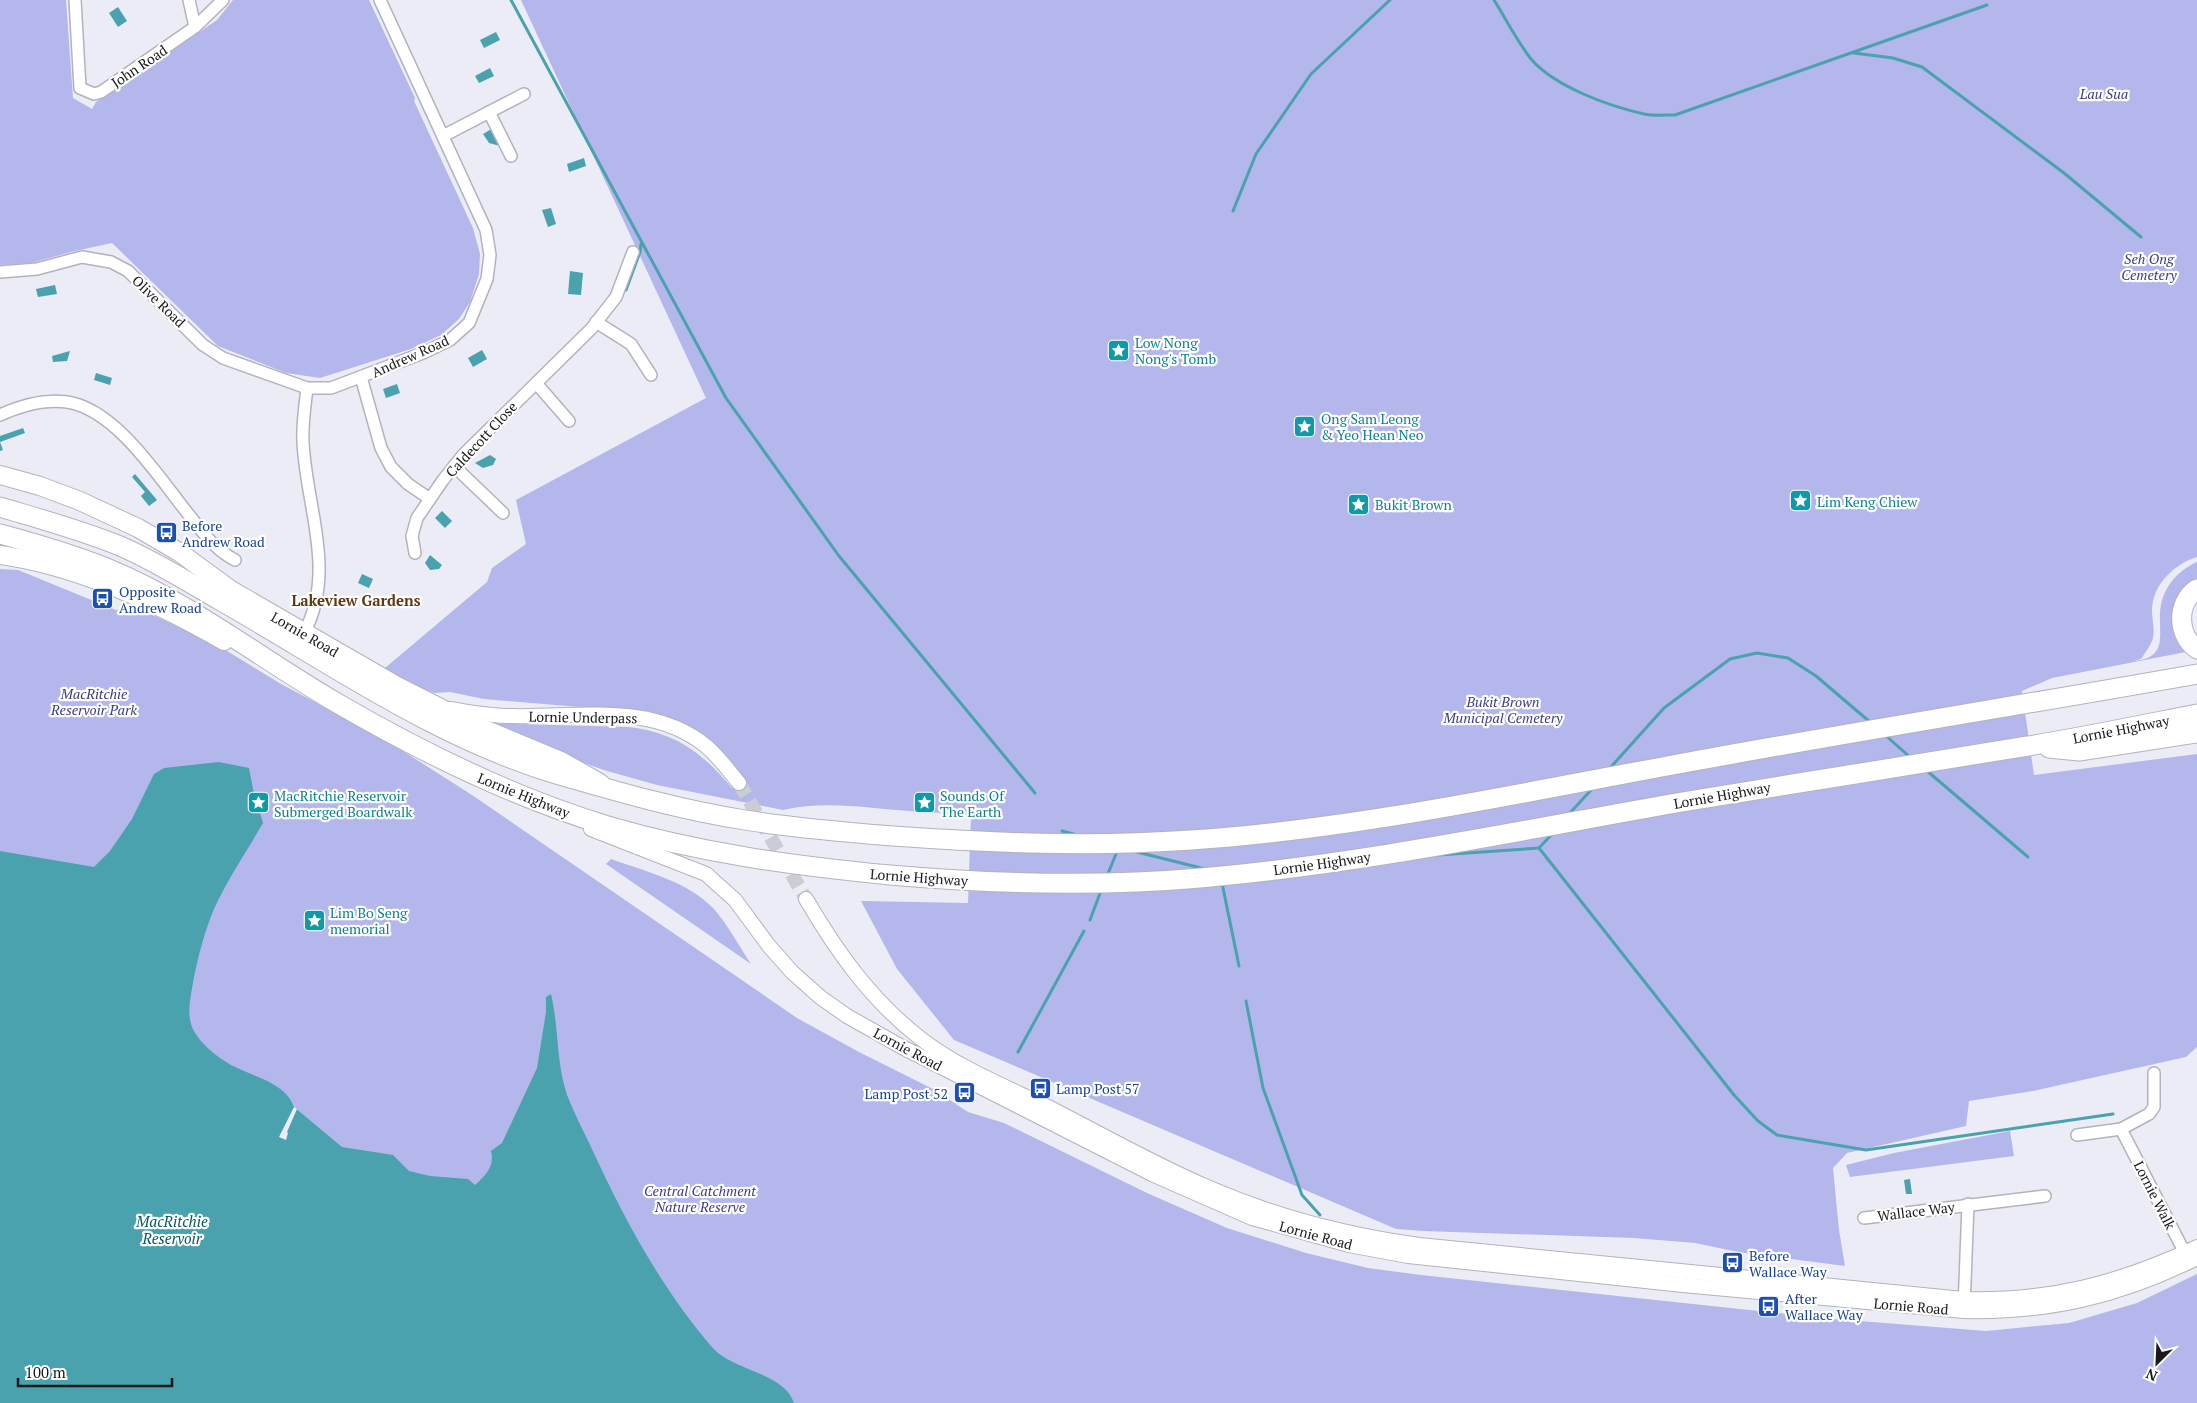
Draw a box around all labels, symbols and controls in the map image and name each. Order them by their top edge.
street label: John Road [107,40,171,92]
park label: Lau Sua [2079,84,2128,103]
park label: Seh Ong Cemetery [2121,249,2177,284]
street label: Olive Road [128,271,190,331]
street label: Andrew Road [368,330,452,382]
place label: Low Nong Nong's Tomb [1135,333,1216,368]
place icon: Low Nong Nong's Tomb [1107,338,1131,362]
street label: Caldecott Close [441,397,521,481]
place label: Ong Sam Leong & Yeo Hean Neo [1321,409,1424,444]
place icon: Ong Sam Leong & Yeo Hean Neo [1293,414,1317,438]
place icon: Lim Keng Chiew [1789,489,1813,513]
place icon: Bukit Brown [1347,492,1371,516]
place label: Lim Keng Chiew [1817,492,1918,511]
place label: Bukit Brown [1375,495,1452,514]
place label: Before Andrew Road [182,516,265,551]
bus stop icon: Before Andrew Road [154,521,178,545]
place label: Opposite Andrew Road [119,582,202,617]
bus stop icon: Opposite Andrew Road [91,587,115,611]
district label: Lakeview Gardens [291,590,421,610]
street label: Lornie Road [268,607,342,661]
park label: MacRitchie Reservoir Park [50,684,137,719]
park label: Bukit Brown Municipal Cemetery [1443,692,1563,727]
street label: Lornie Underpass [528,707,638,727]
street label: Lornie Highway [2071,710,2172,748]
street label: Lornie Highway [475,768,574,823]
street label: Lornie Highway [1672,777,1773,813]
place label: MacRitchie Reservoir Submerged Boardwalk [274,786,413,821]
place label: Sounds Of The Earth [940,786,1005,821]
place icon: MacRitchie Reservoir Submerged Boardwalk [246,791,270,815]
place icon: Sounds Of The Earth [912,791,936,815]
street label: Lornie Highway [1272,847,1373,879]
street label: Lornie Highway [869,864,970,890]
place label: Lim Bo Seng memorial [330,903,408,938]
place icon: Lim Bo Seng memorial [302,908,326,932]
street label: Lornie Road [870,1023,946,1075]
bus stop icon: Lamp Post 57 [1028,1076,1052,1100]
place label: Lamp Post 57 [1056,1079,1139,1098]
bus stop icon: Lamp Post 52 [952,1081,976,1105]
place label: Lamp Post 52 [865,1084,948,1103]
street label: Lornie Walk [2130,1158,2181,1233]
park label: Central Catchment Nature Reserve [644,1181,756,1216]
street label: Wallace Way [1876,1197,1957,1225]
water label: MacRitchie Reservoir [135,1211,208,1248]
street label: Lornie Road [1277,1216,1355,1254]
place label: Before Wallace Way [1749,1246,1828,1281]
bus stop icon: Before Wallace Way [1721,1251,1745,1275]
place label: After Wallace Way [1785,1289,1864,1324]
street label: Lornie Road [1873,1293,1949,1319]
bus stop icon: After Wallace Way [1757,1294,1781,1318]
north arrow [2132,1338,2182,1388]
scale bar [18,1356,171,1388]
text: 100 m [25,1362,66,1382]
text: N [2142,1364,2160,1386]

